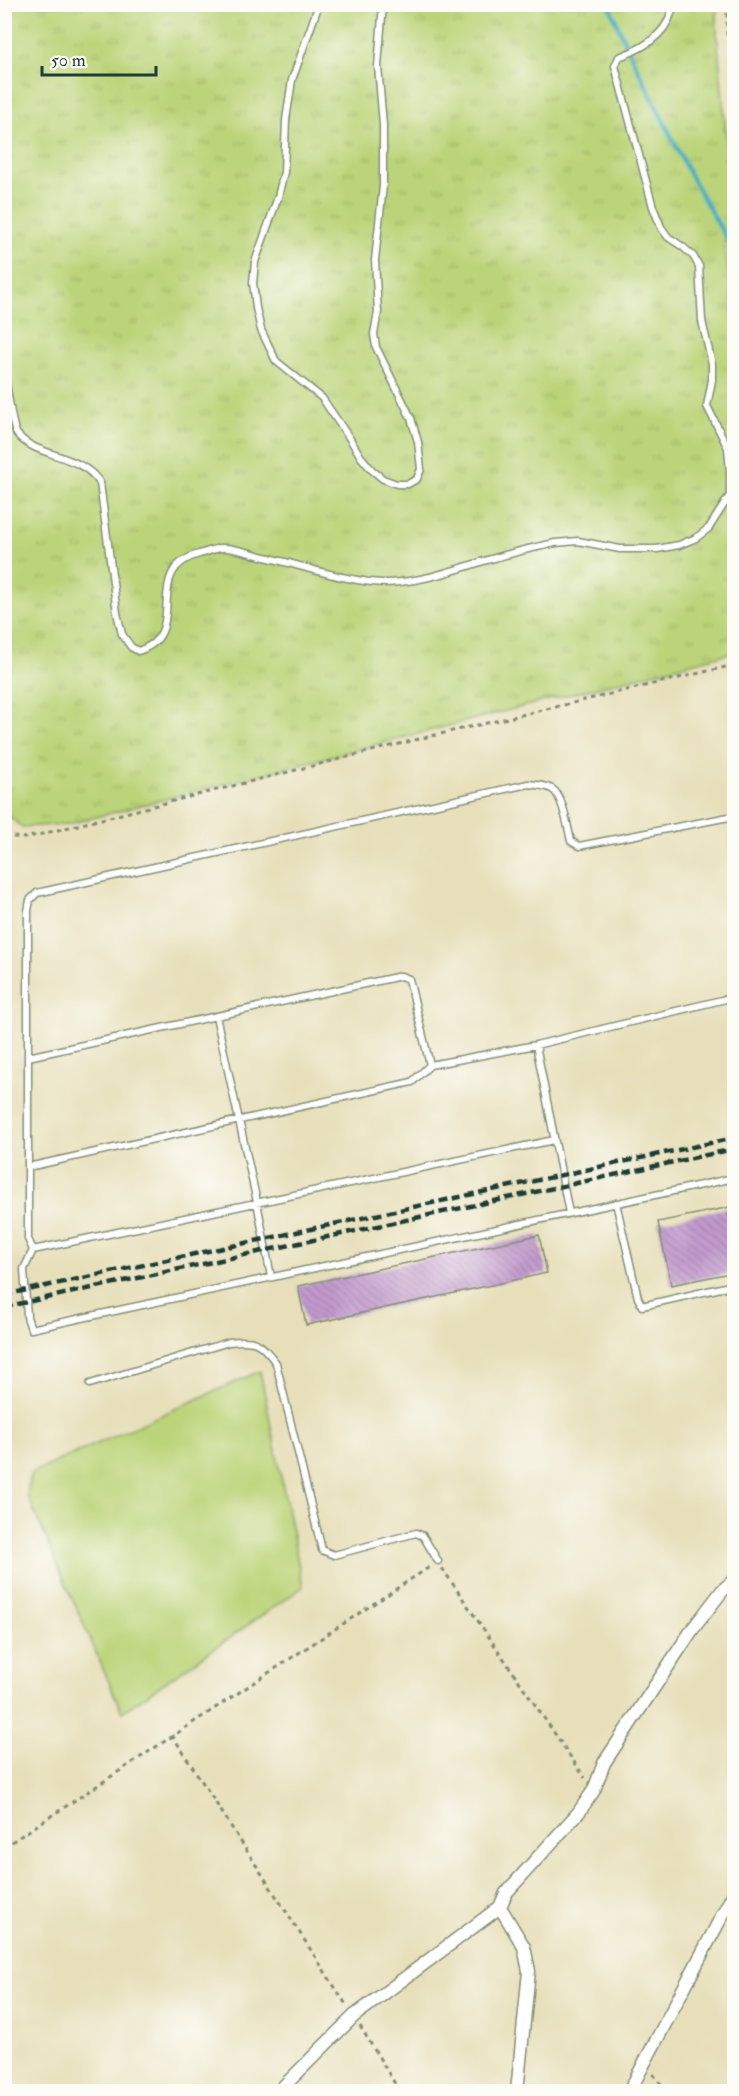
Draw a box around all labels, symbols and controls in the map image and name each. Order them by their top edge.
scale bar [42,39,156,77]
text: 50 m [51,49,86,72]

